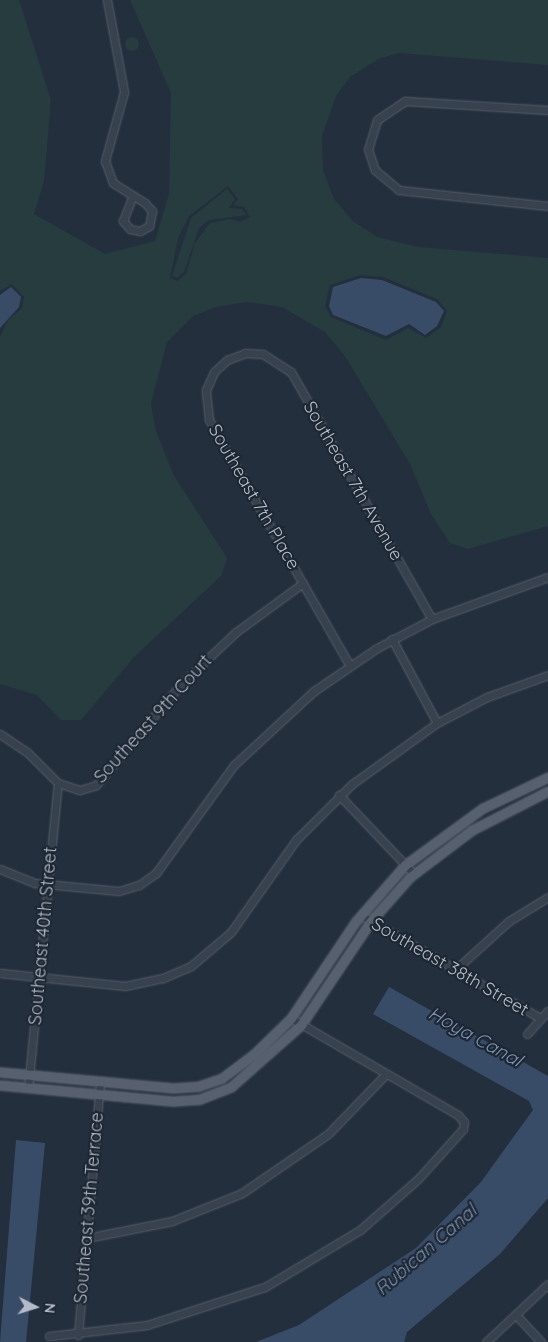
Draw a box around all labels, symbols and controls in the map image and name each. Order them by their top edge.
street label: Southeast 7th Avenue [299,398,407,564]
street label: Southeast 7th Place [204,421,304,573]
street label: Southeast 9th Court [90,650,216,788]
street label: Southeast 40th Street [24,846,62,1026]
street label: Southeast 38th Street [368,913,532,1021]
water label: Hoya Canal [424,1002,526,1072]
street label: Southeast 39th Terrace [70,1112,108,1304]
water label: Rubican Canal [371,1200,481,1300]
north arrow [10,1282,60,1332]
text: N [41,1302,59,1314]

